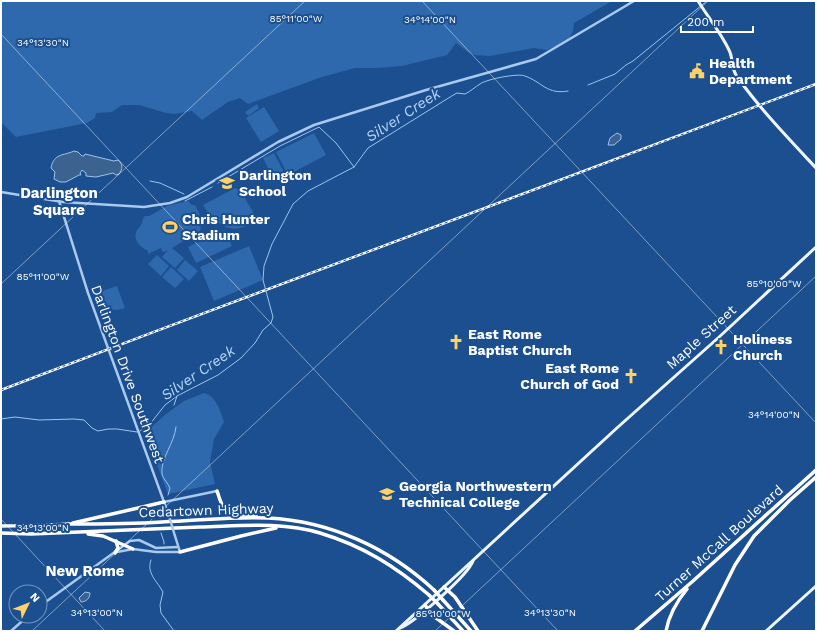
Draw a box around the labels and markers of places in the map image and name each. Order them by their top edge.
place label: Health Department [709,55,792,87]
public building icon: Health Department [688,62,706,80]
place label: Darlington School [239,167,311,199]
school or university icon: Darlington School [218,174,236,192]
place label: Chris Hunter Stadium [182,211,270,243]
sports icon: Chris Hunter Stadium [161,218,179,236]
place label: East Rome Baptist Church [468,326,572,358]
place label: Holiness Church [733,331,793,363]
church icon: East Rome Baptist Church [447,333,465,351]
church icon: Holiness Church [712,338,730,356]
place label: East Rome Church of God [520,360,619,392]
church icon: East Rome Church of God [622,367,640,385]
place label: Georgia Northwestern Technical College [399,478,552,510]
school or university icon: Georgia Northwestern Technical College [378,485,396,503]

